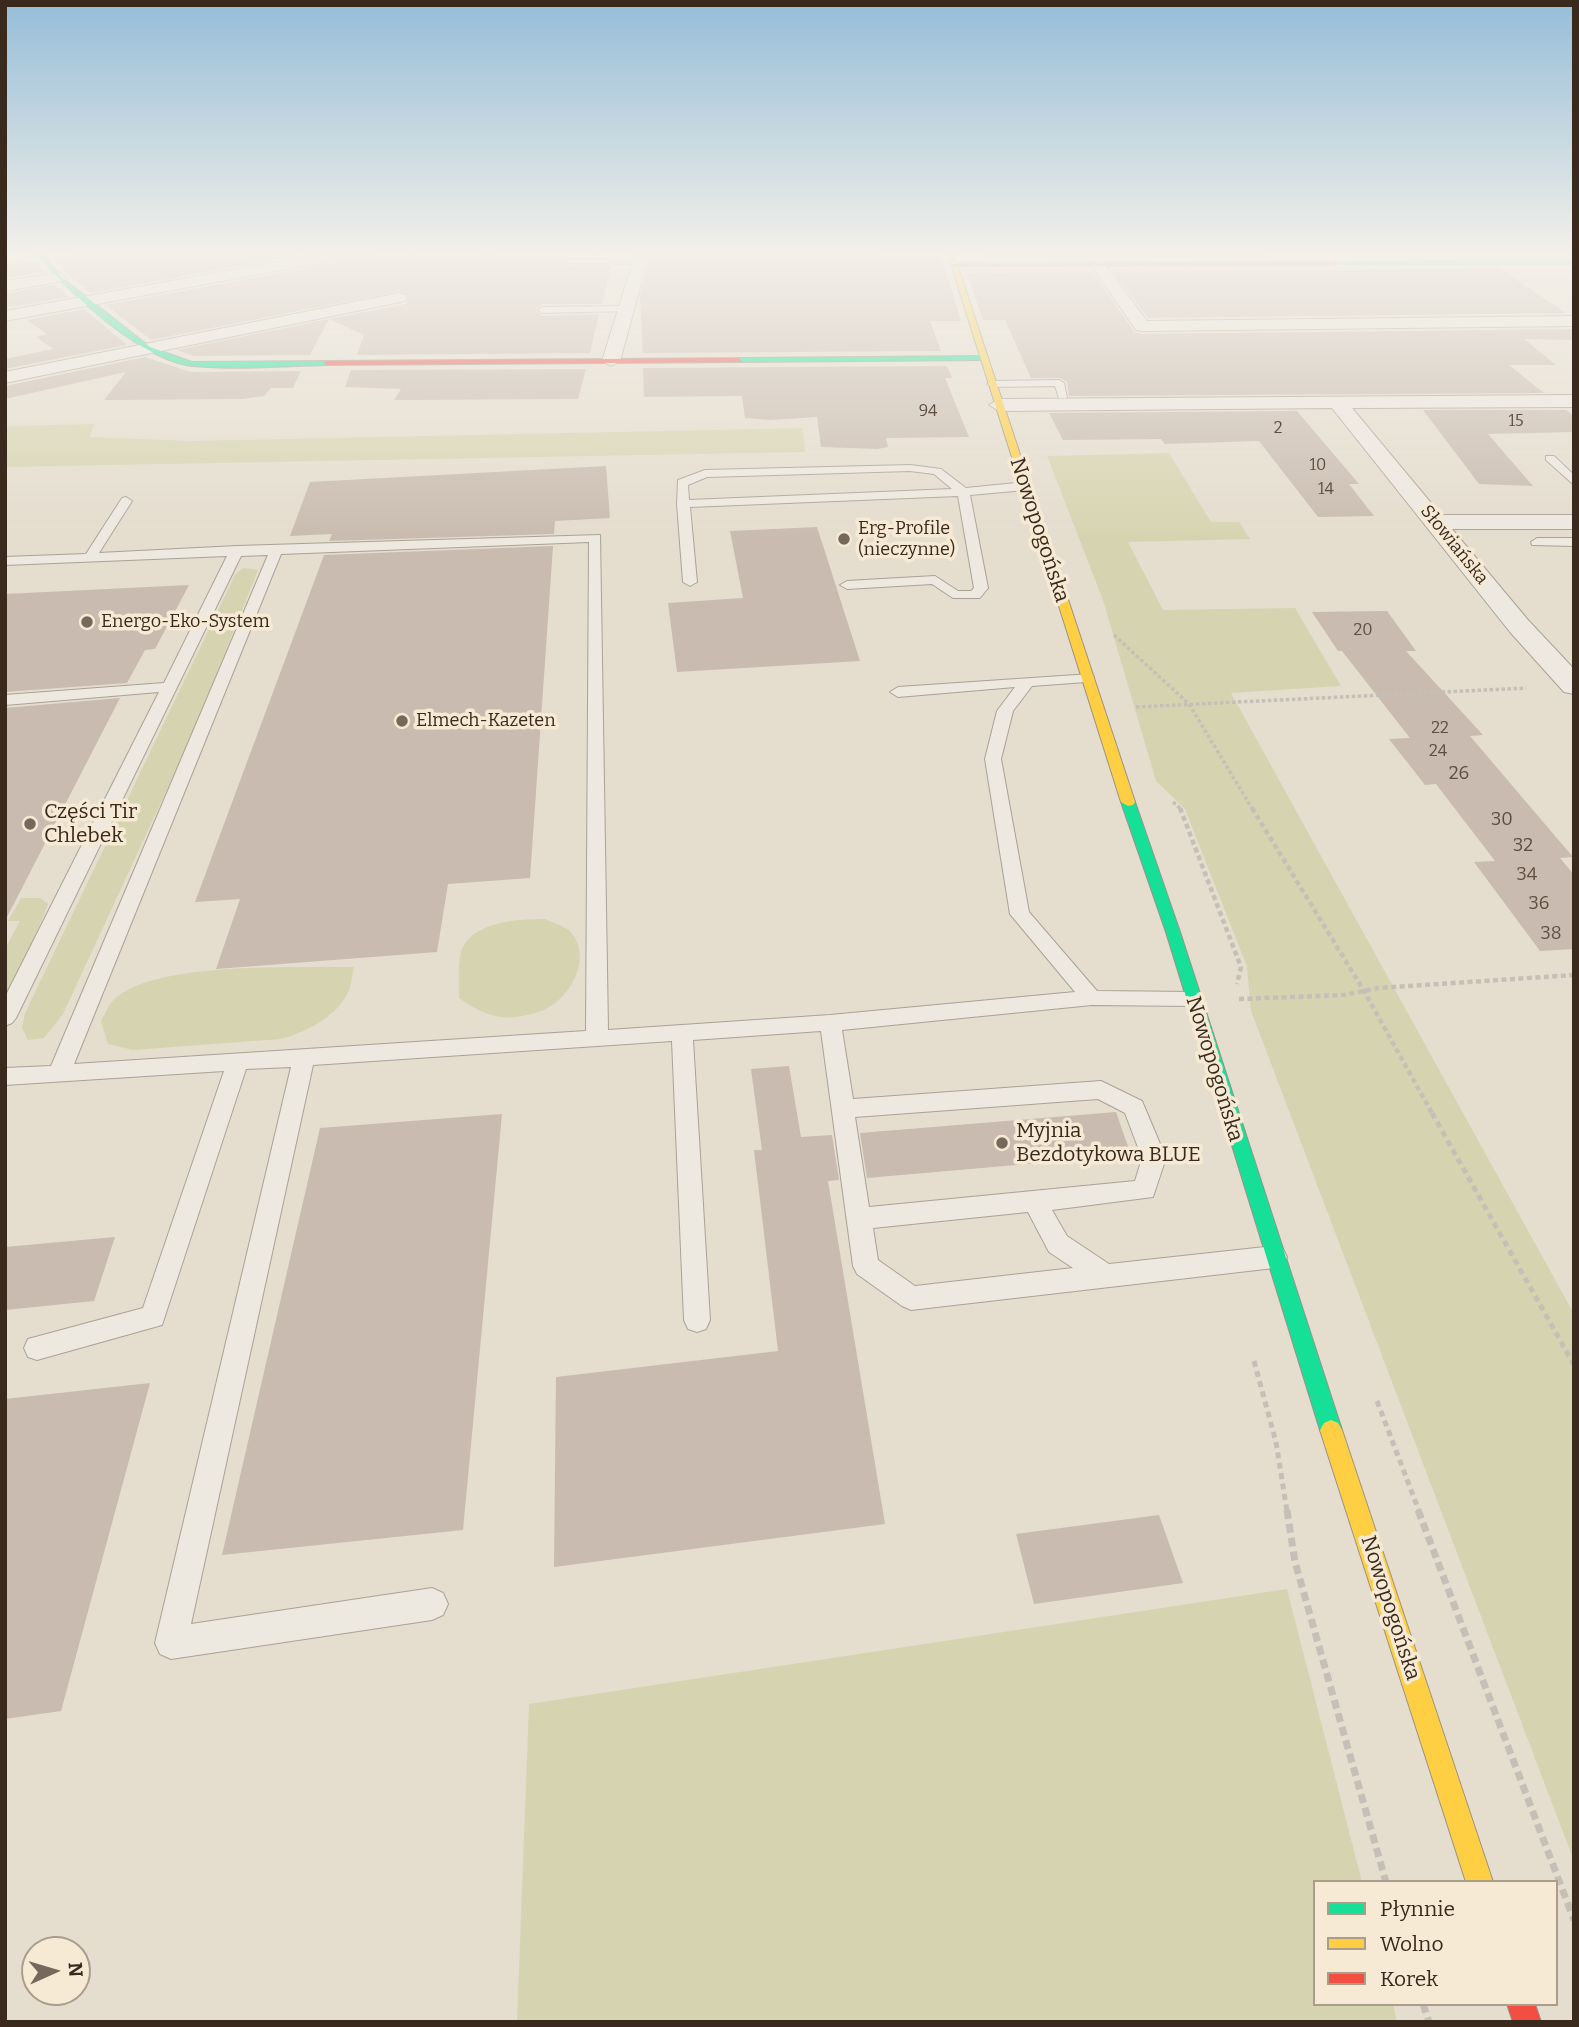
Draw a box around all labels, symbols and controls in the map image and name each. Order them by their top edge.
house number: 94 [919,402,937,422]
house number: 15 [1508,412,1524,432]
house number: 2 [1274,419,1282,439]
street label: Nowopogońska [1004,454,1074,606]
house number: 10 [1310,456,1326,476]
house number: 14 [1318,480,1334,500]
street label: Słowiańska [1416,501,1492,589]
place label: Erg-Profile (nieczynne) [858,518,955,560]
marker: Erg-Profile (nieczynne) [836,531,852,547]
place label: Energo-Eko-System [101,611,270,633]
marker: Energo-Eko-System [79,614,95,630]
house number: 20 [1354,621,1372,641]
place label: Elmech-Kazeten [416,710,556,732]
marker: Elmech-Kazeten [394,713,410,729]
house number: 22 [1431,719,1449,739]
house number: 24 [1429,742,1447,762]
house number: 26 [1449,763,1469,785]
place label: Części Tir Chlebek [44,799,137,849]
house number: 30 [1491,809,1513,831]
marker: Części Tir Chlebek [22,816,38,832]
house number: 32 [1513,835,1533,857]
house number: 34 [1517,864,1537,886]
house number: 36 [1529,893,1549,915]
house number: 38 [1540,923,1562,945]
street label: Nowopogońska [1180,993,1248,1145]
place label: Myjnia Bezdotykowa BLUE [1016,1118,1201,1168]
marker: Myjnia Bezdotykowa BLUE [994,1135,1010,1151]
street label: Nowopogońska [1355,1532,1425,1684]
legend [1313,1880,1558,2006]
text: Płynnie [1380,1896,1455,1922]
text: Wolno [1380,1931,1443,1957]
north arrow [21,1936,91,2006]
text: N [63,1962,87,1978]
text: Korek [1380,1966,1438,1992]

